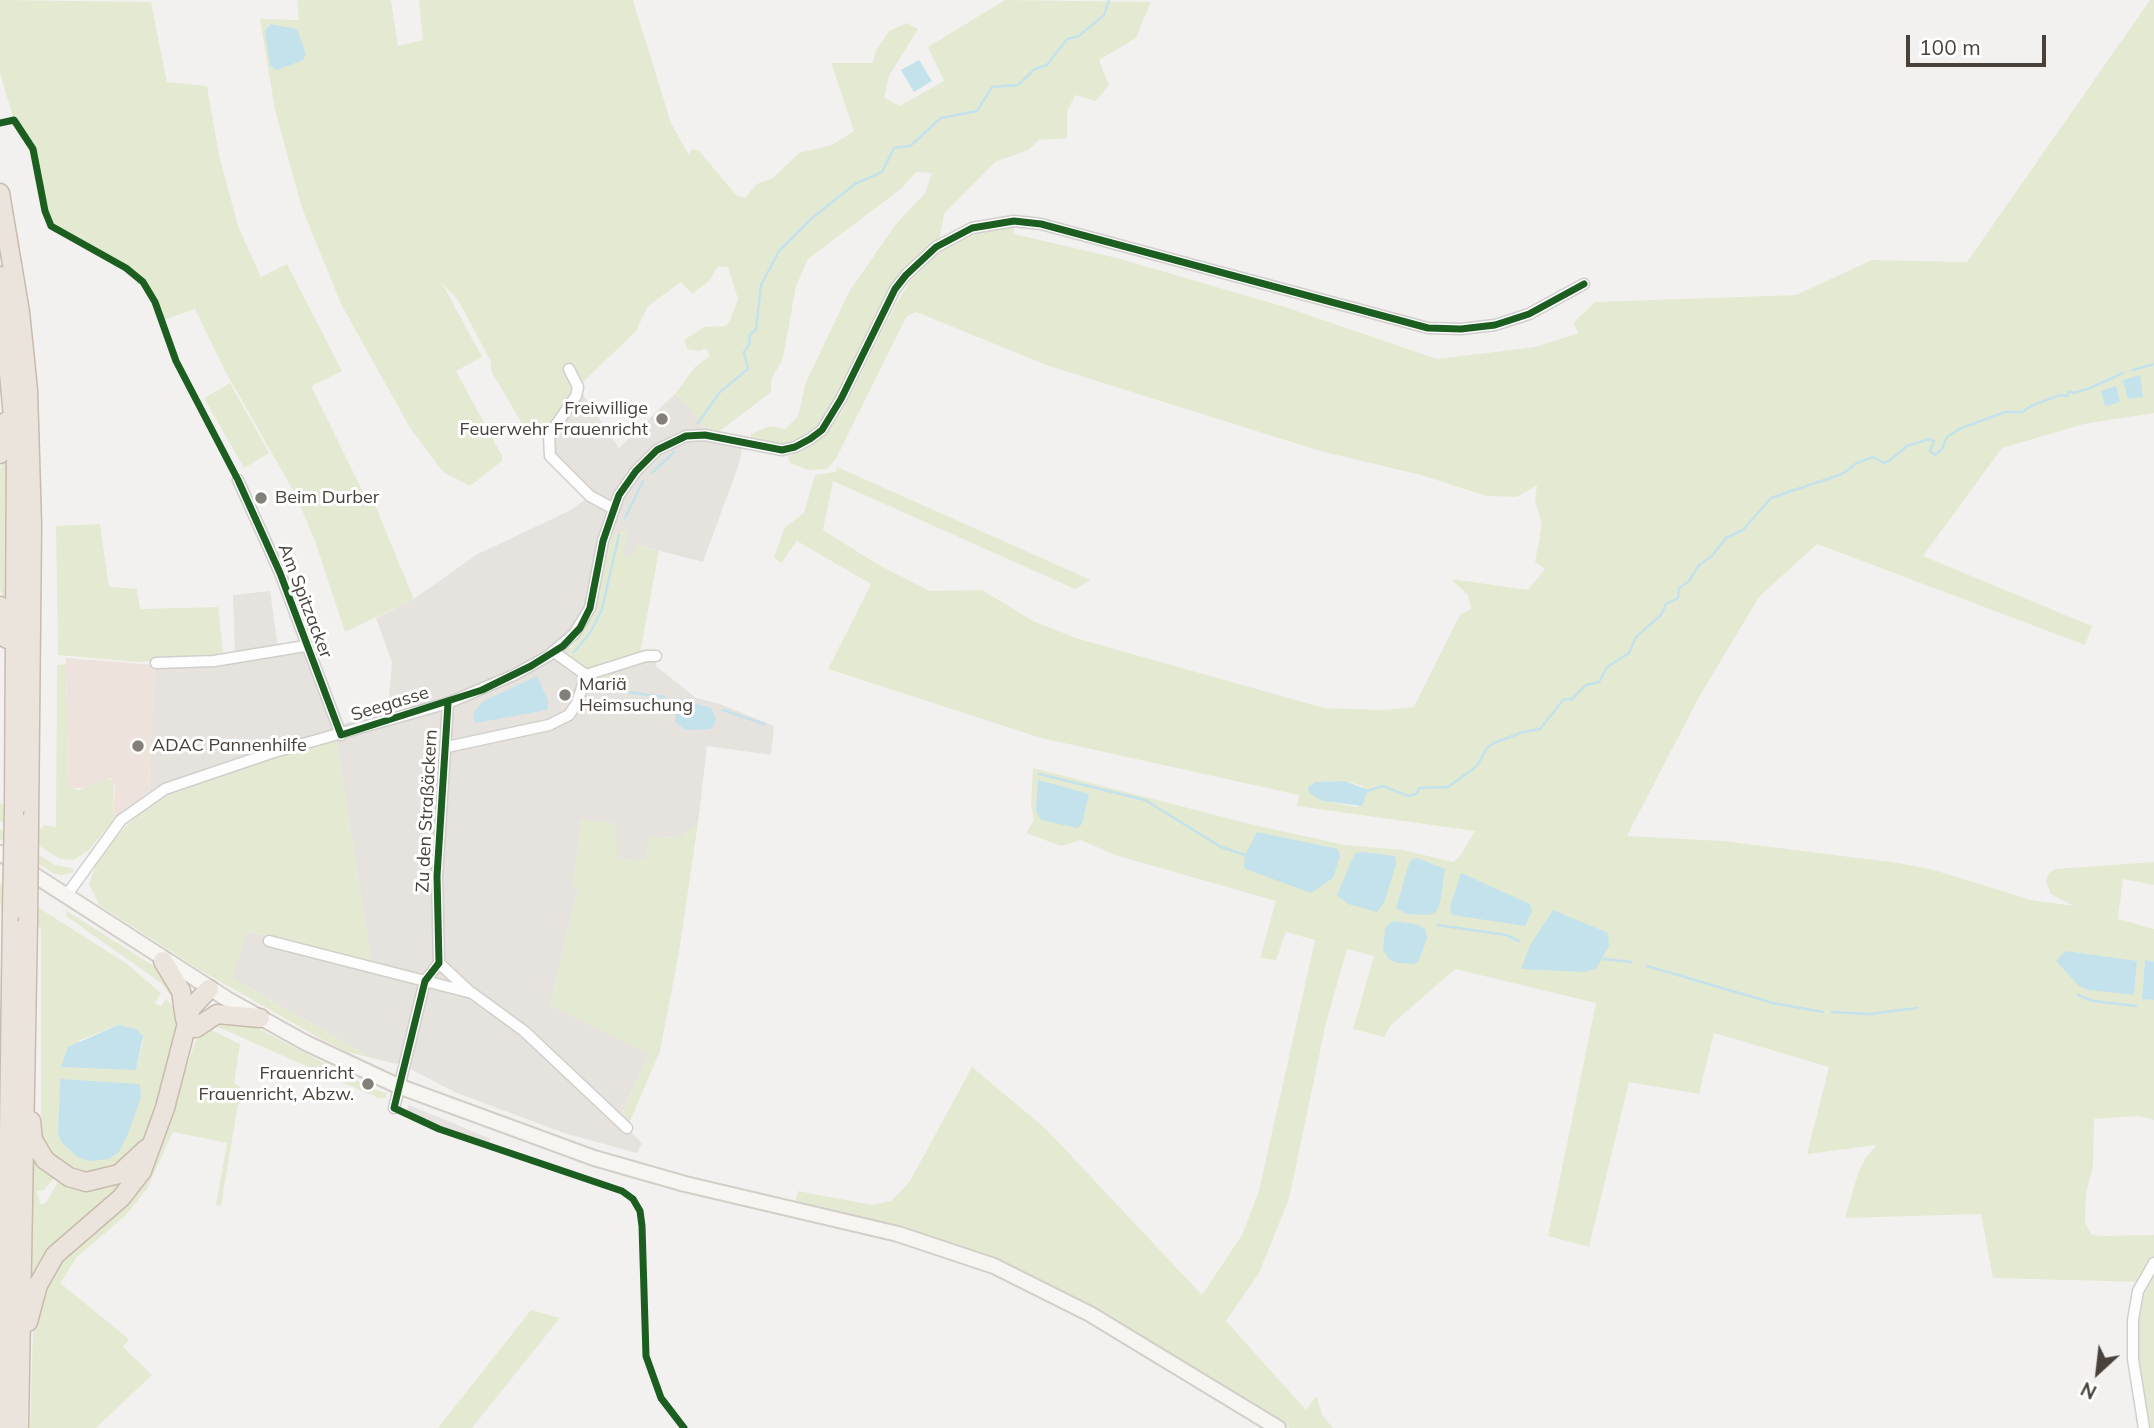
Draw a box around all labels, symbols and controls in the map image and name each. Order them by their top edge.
scale bar [1909,21,2049,65]
text: 100 m [1919,34,1981,60]
place label: Freiwillige Feuerwehr Frauenricht [460,398,648,440]
marker: Freiwillige Feuerwehr Frauenricht [654,411,670,427]
place label: Beim Durber [275,487,379,509]
marker: Beim Durber [253,490,269,506]
street label: Am Spitzacker [273,541,337,661]
place label: Mariä Heimsuchung [579,674,693,716]
street label: Seegasse [349,682,431,726]
marker: Mariä Heimsuchung [557,687,573,703]
street label: Zu den Straßäckern [412,729,442,893]
place label: ADAC Pannenhilfe [152,735,307,757]
marker: ADAC Pannenhilfe [130,738,146,754]
place label: Frauenricht Frauenricht, Abzw. [198,1063,354,1106]
marker: Frauenricht Frauenricht, Abzw. [360,1076,376,1092]
north arrow [2063,1337,2133,1407]
text: N [2077,1377,2100,1405]

